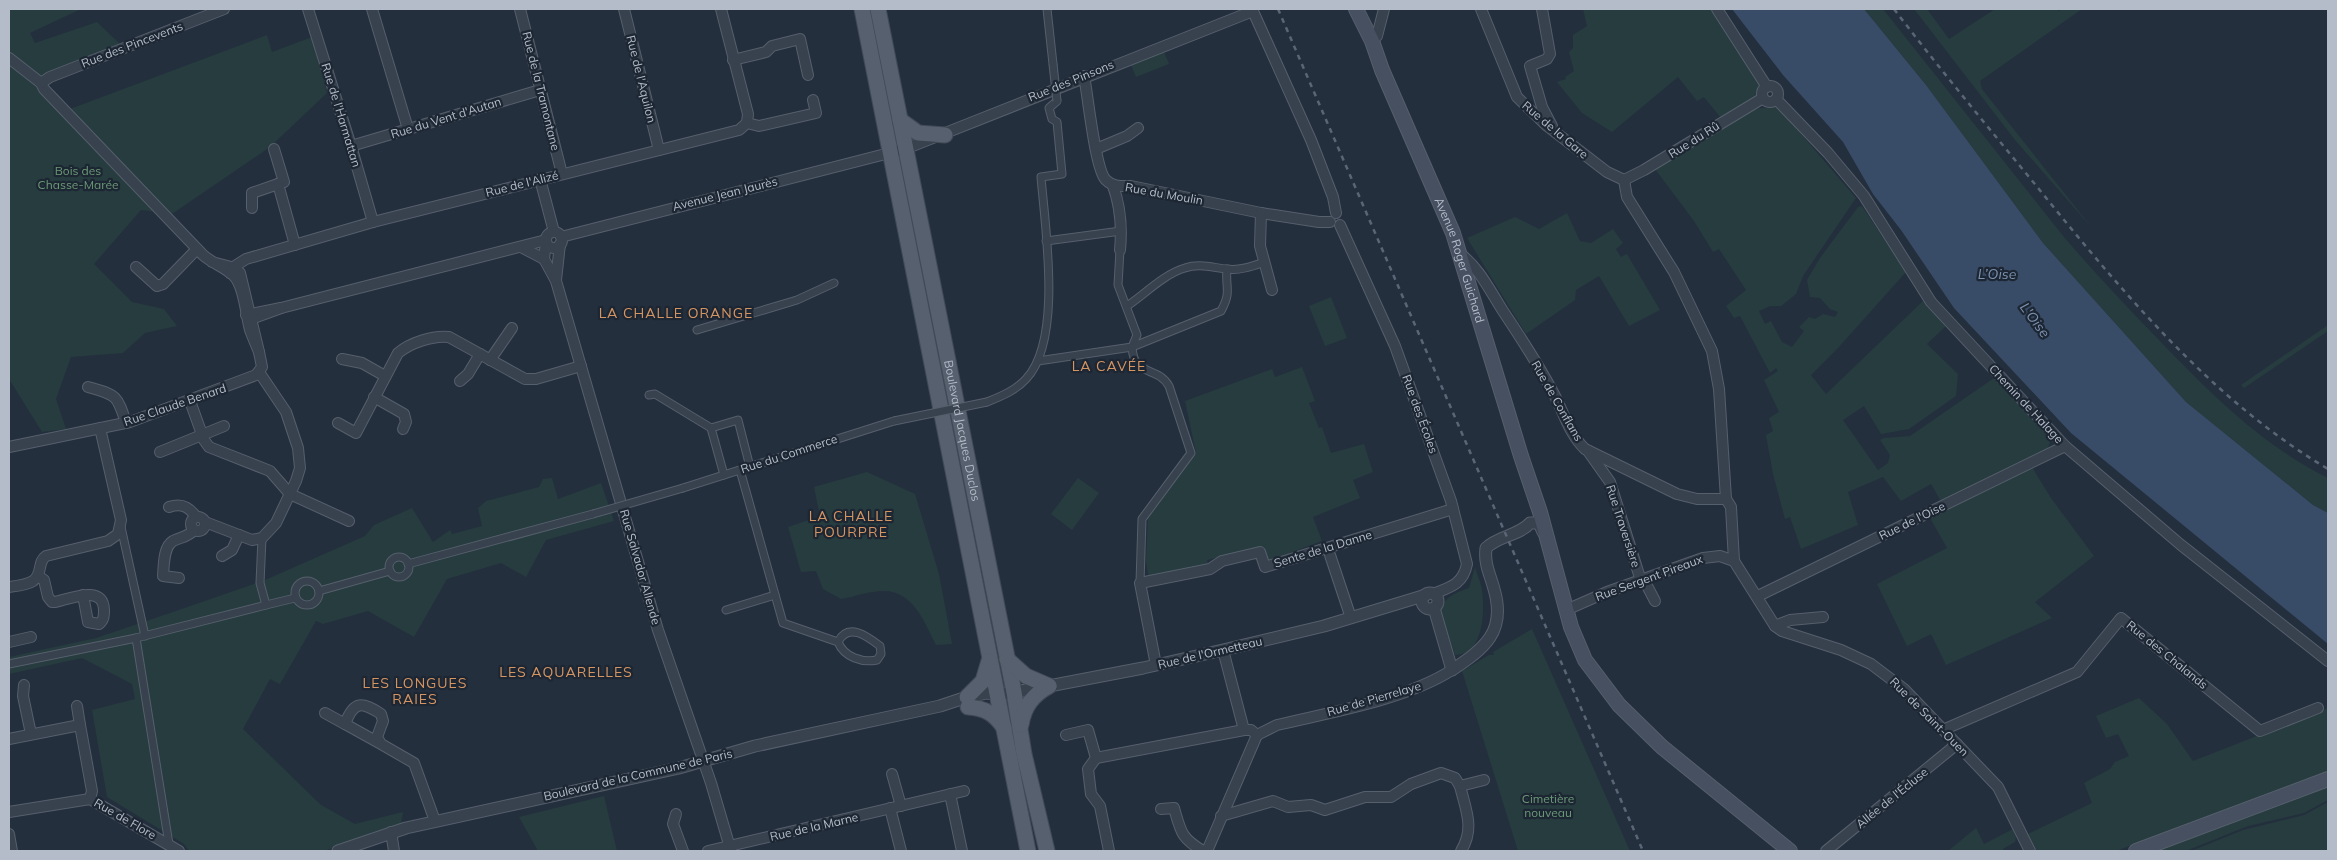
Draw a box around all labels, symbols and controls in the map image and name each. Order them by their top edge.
street label: Rue des Pincevents [79,18,185,71]
street label: Rue de la Tramontane [519,30,564,152]
street label: Rue de l'Aquilon [623,34,660,124]
street label: Rue des Pinsons [1026,56,1116,105]
street label: Rue de l'Harmattan [318,61,364,169]
street label: Rue du Vent d'Autan [389,94,503,141]
street label: Rue de la Gare [1519,98,1591,162]
street label: Rue du Rû [1665,118,1722,161]
park label: Bois des Chasse-Marée [38,163,118,192]
street label: Rue de l'Alizé [484,167,560,200]
street label: Avenue Jean Jaurès [671,173,779,214]
street label: Rue du Moulin [1124,179,1204,208]
street label: Avenue Roger Guichard [1431,195,1488,325]
water label: L’Oise [1978,265,2017,283]
water label: L'Oise [2016,299,2054,341]
district label: LA CHALLE ORANGE [599,304,753,322]
district label: LA CAVÉE [1072,357,1146,375]
street label: Rue de Conflans [1528,358,1587,444]
street label: Boulevard Jacques Duclos [941,359,984,503]
street label: Chemin de Halage [1986,361,2067,446]
street label: Rue des Écoles [1399,372,1442,455]
street label: Rue Claude Benard [122,380,228,429]
street label: Rue du Commerce [738,431,839,476]
street label: Rue Traversière [1603,483,1644,569]
street label: Rue de l'Oise [1876,498,1947,543]
street label: Rue Salvador Allende [617,507,664,626]
district label: LA CHALLE POURPRE [809,507,893,541]
street label: Sente de la Danne [1272,526,1374,571]
street label: Rue Sergent Pireaux [1593,551,1705,604]
street label: Rue des Chalands [2124,617,2211,692]
street label: Rue de l'Ormetteau [1156,633,1264,672]
district label: LES AQUARELLES [499,663,633,681]
district label: LES LONGUES RAIES [363,674,467,708]
street label: Rue de Saint-Ouen [1887,674,1972,759]
street label: Rue de Pierrelaye [1325,678,1423,719]
street label: Boulevard de la Commune de Paris [542,745,734,804]
street label: Allée de l'Écluse [1853,764,1931,831]
park label: Cimetière nouveau [1522,791,1574,820]
street label: Rue de Flore [92,795,159,842]
street label: Rue de la Marne [768,809,860,844]

